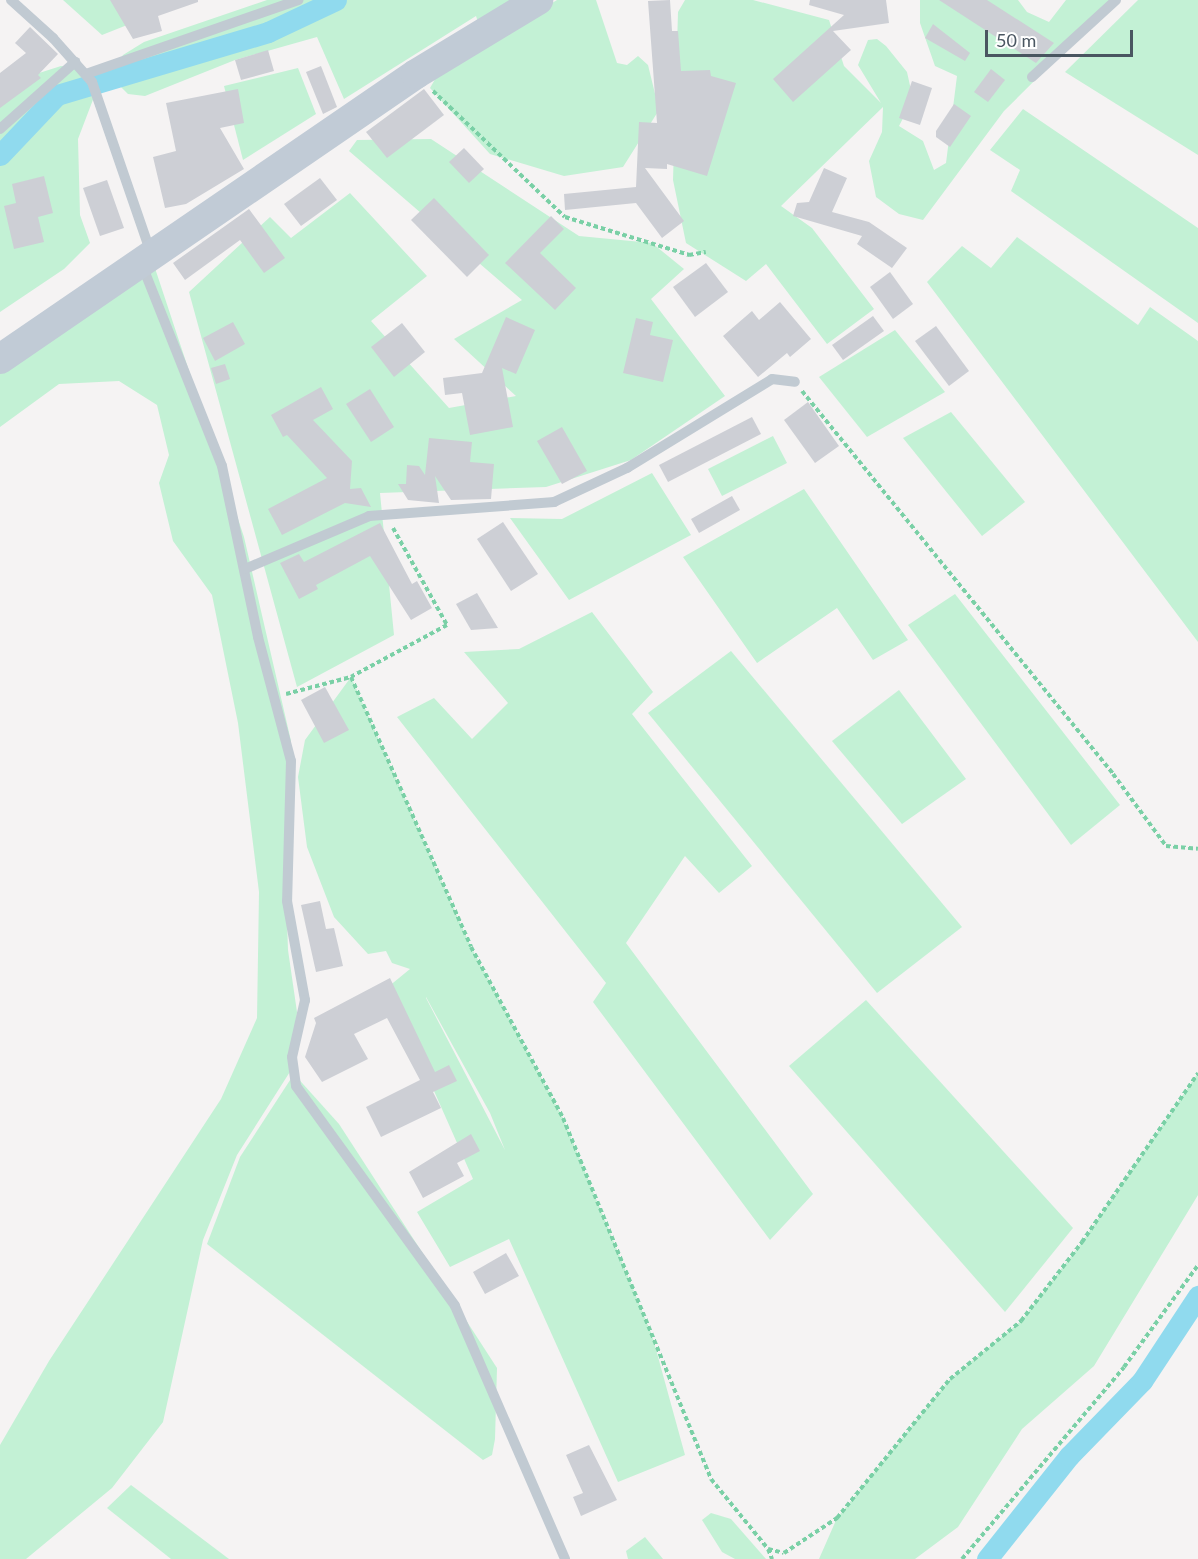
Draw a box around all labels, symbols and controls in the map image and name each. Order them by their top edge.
scale bar [988,18,1136,56]
text: 50 m [996,29,1036,51]

